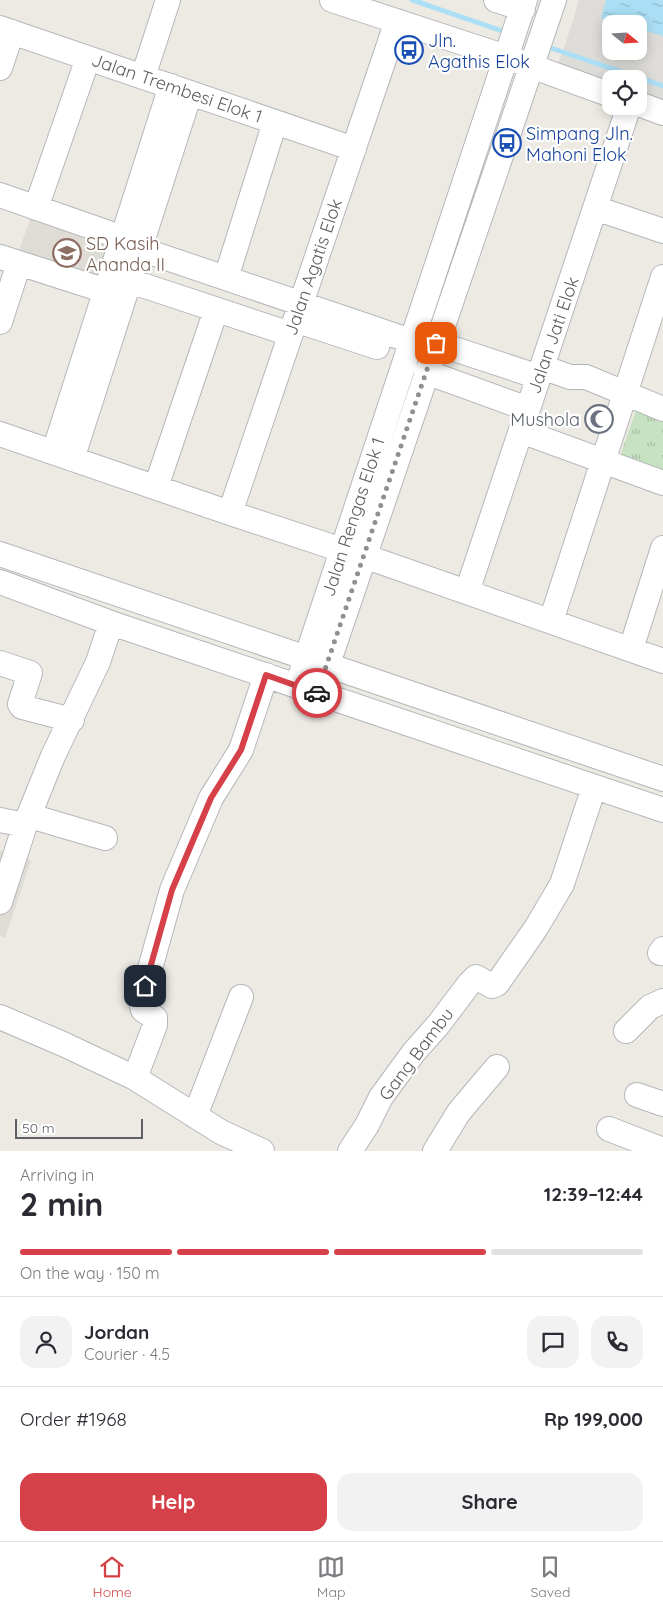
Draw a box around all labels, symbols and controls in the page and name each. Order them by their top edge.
north arrow [602,15,648,60]
map controls [602,15,647,115]
place label: Jln. Agathis Elok [428,29,530,73]
bus stop icon: Jln. Agathis Elok [394,35,424,65]
street label: Jalan Trembesi Elok 1 [89,48,265,128]
button: locate [602,70,647,115]
place label: Simpang Jln. Mahoni Elok [526,122,633,166]
bus stop icon: Simpang Jln. Mahoni Elok [492,128,522,158]
street label: Jalan Agatis Elok [279,196,347,338]
place label: SD Kasih Ananda II [86,232,165,276]
school or university icon: SD Kasih Ananda II [52,238,82,268]
street label: Jalan Jati Elok [522,273,584,397]
pin [415,322,457,364]
icon: bag [422,329,450,357]
mosque icon: Mushola [584,404,614,434]
place label: Mushola [510,408,580,431]
street label: Jalan Rengas Elok 1 [316,435,390,599]
courier [292,668,342,718]
icon: car [303,679,331,707]
pin [124,965,166,1007]
icon: home [131,972,159,1000]
street label: Gang Bambu [374,1003,458,1105]
scale bar [15,1116,142,1139]
text: 50 m [22,1119,55,1137]
text: Arriving in [20,1165,94,1185]
text: 12:39–12:44 [544,1182,643,1206]
text: 2 min [20,1184,103,1224]
text: On the way · 150 m [20,1263,160,1283]
button: person [20,1316,72,1368]
button: chat [527,1316,579,1368]
button: phone [591,1316,643,1368]
text: Jordan [84,1320,149,1344]
text: Courier · 4.5 [84,1344,170,1364]
text: Order #1968 [20,1407,127,1431]
text: Rp 199,000 [544,1407,643,1431]
button: Help [20,1473,327,1531]
button: Share [337,1473,643,1531]
tab: Home [93,1553,132,1601]
tab: Map [317,1553,345,1601]
tab: Saved [531,1553,570,1601]

